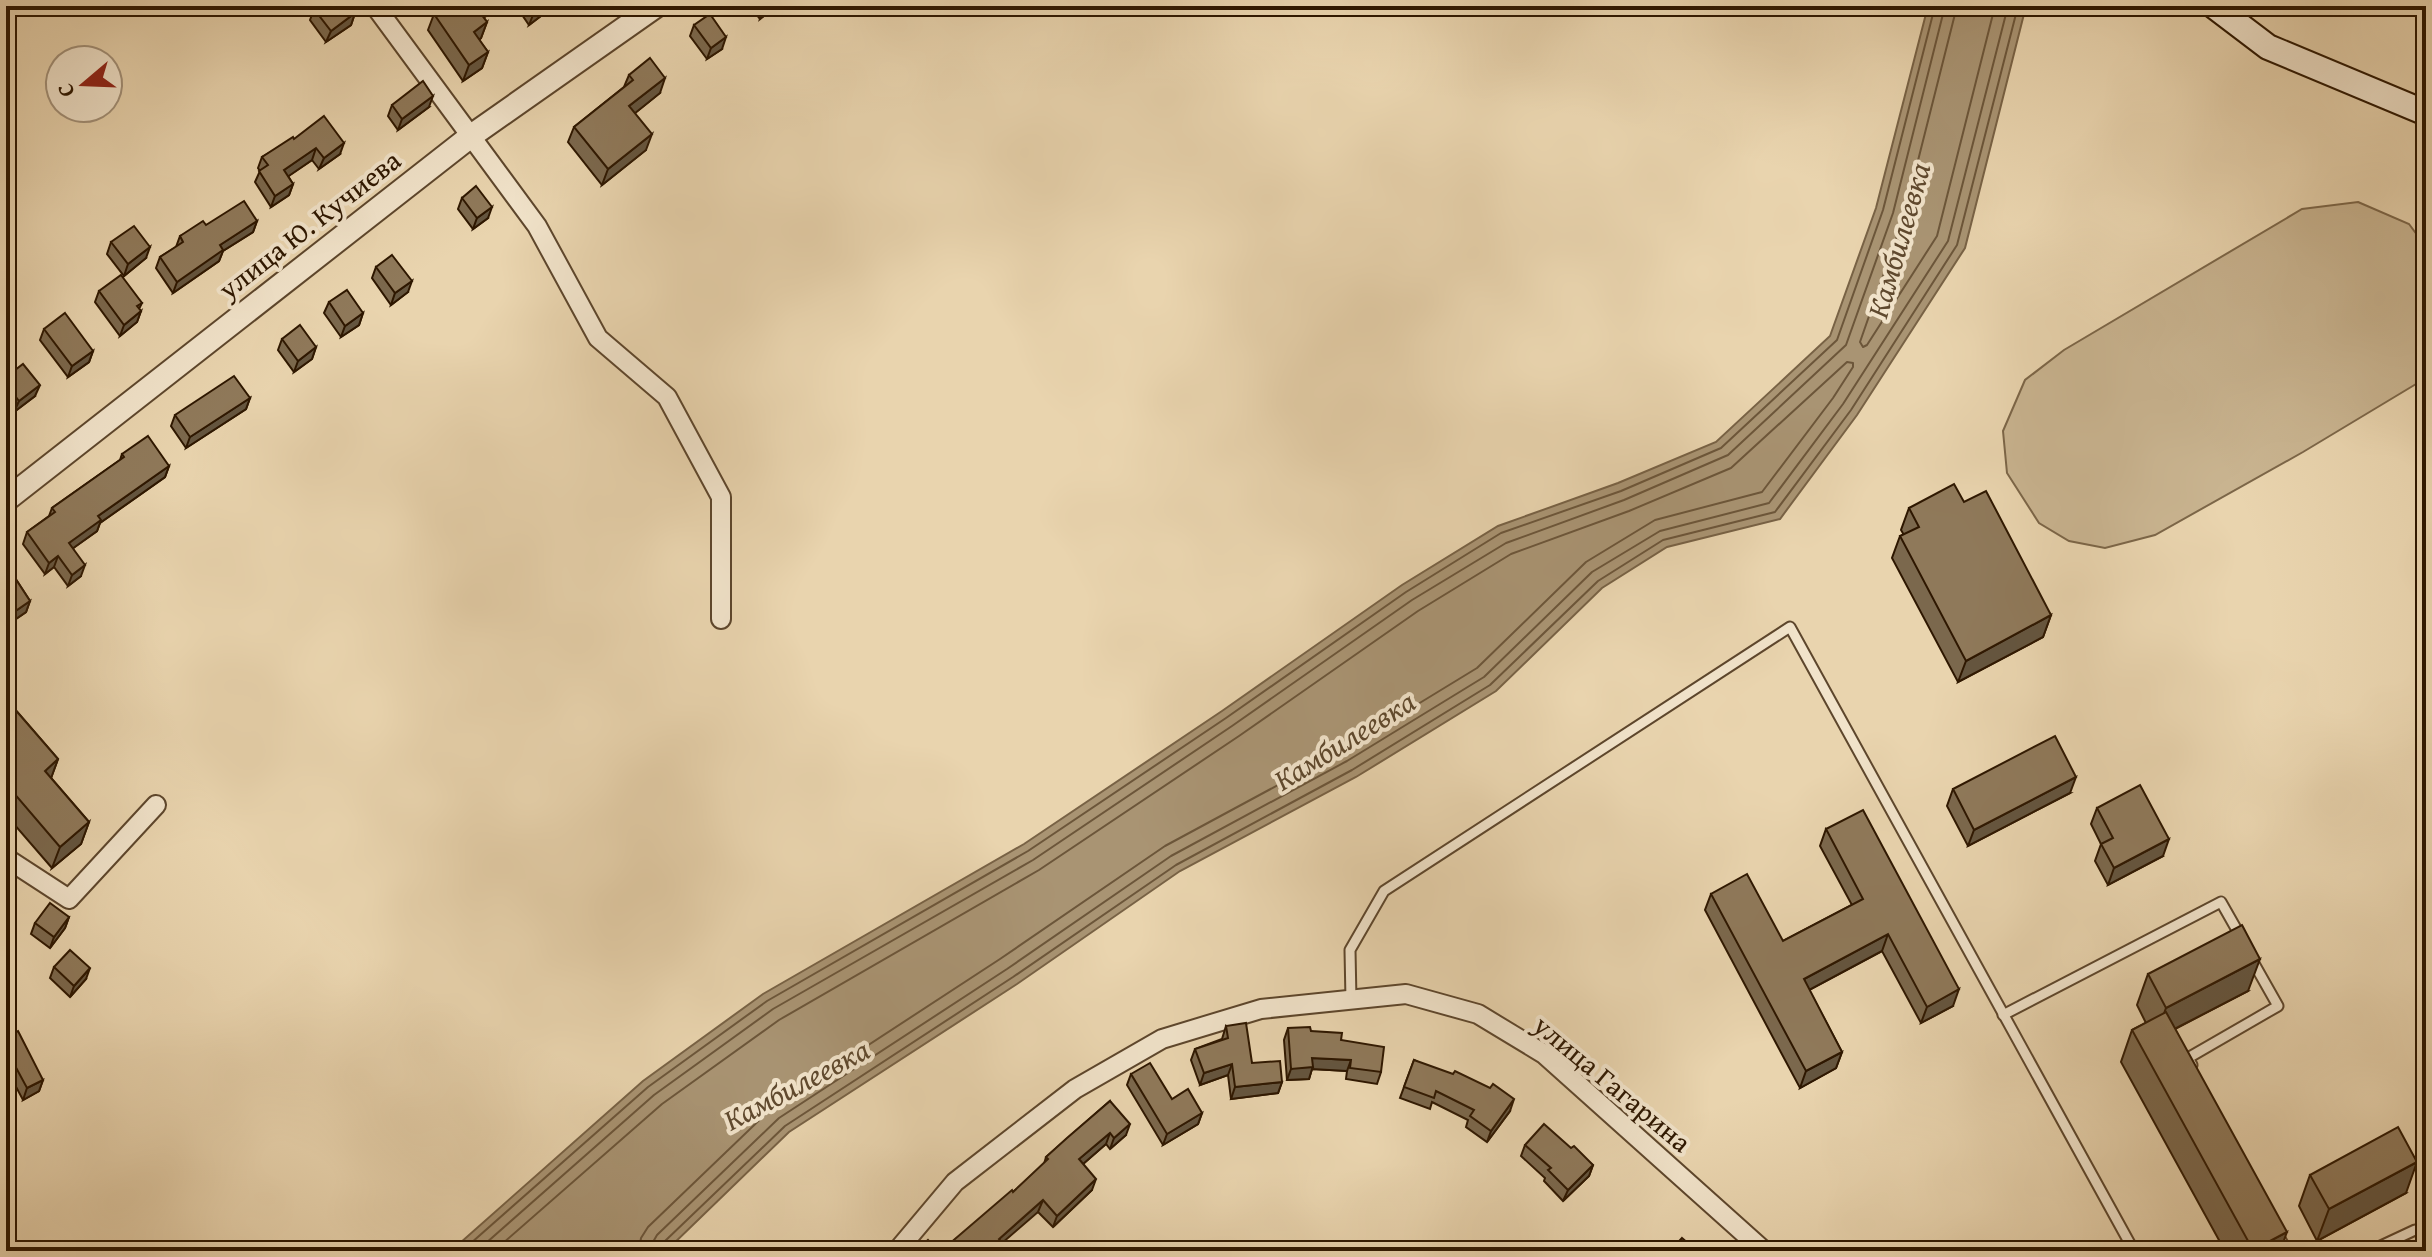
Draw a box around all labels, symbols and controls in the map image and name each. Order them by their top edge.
north arrow [44,44,124,124]
text: С [48,79,82,102]
street label: улица Ю. Кучиева [208,139,410,309]
water label: Камбилеевка [1855,157,1941,323]
water label: Камбилеевка [1265,679,1423,801]
street label: улица Гагарина [1524,1004,1701,1162]
water label: Камбилеевка [715,1027,877,1141]

